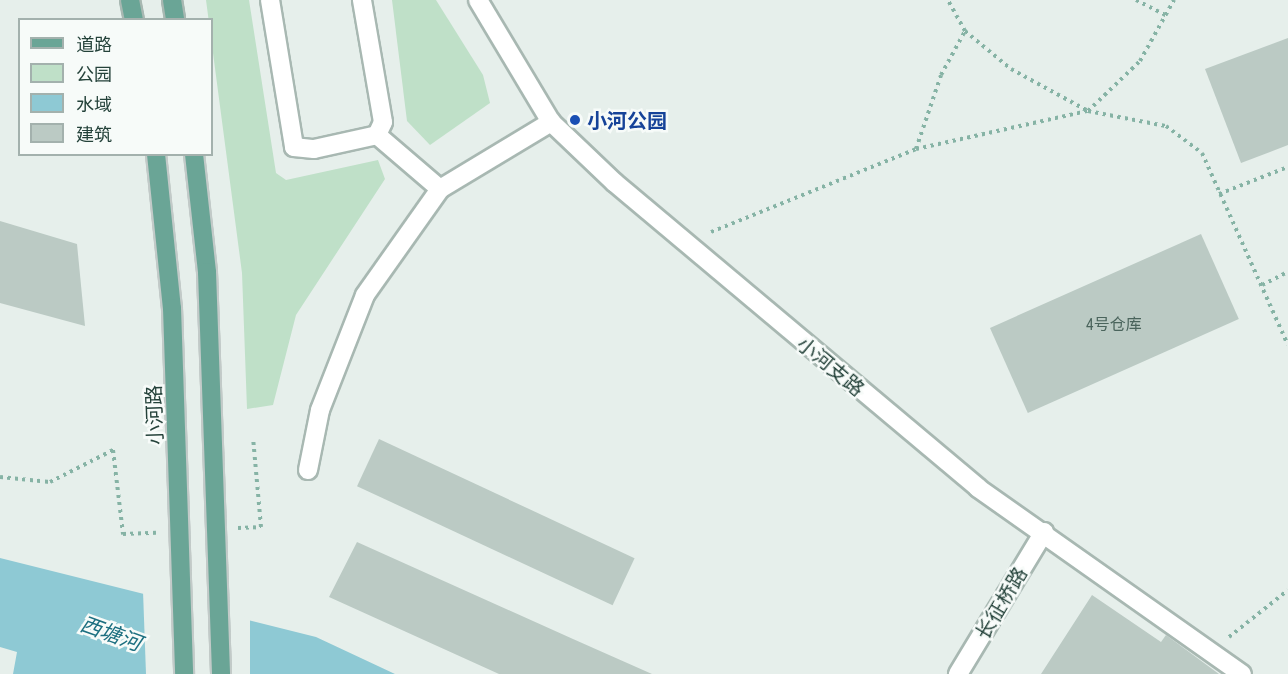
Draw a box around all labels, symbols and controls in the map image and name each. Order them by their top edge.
legend [18,18,213,156]
text: 道路 [76,34,112,55]
text: 公园 [76,64,112,85]
text: 水域 [76,94,112,115]
place label: 小河公园 [587,108,667,132]
marker: 小河公园 [568,113,582,127]
text: 建筑 [76,124,112,145]
house number: 4号仓库 [1086,314,1142,334]
street label: 小河支路 [793,331,869,401]
street label: 小河路 [141,385,167,445]
street label: 长征桥路 [970,563,1032,643]
water label: 西塘河 [77,610,145,656]

